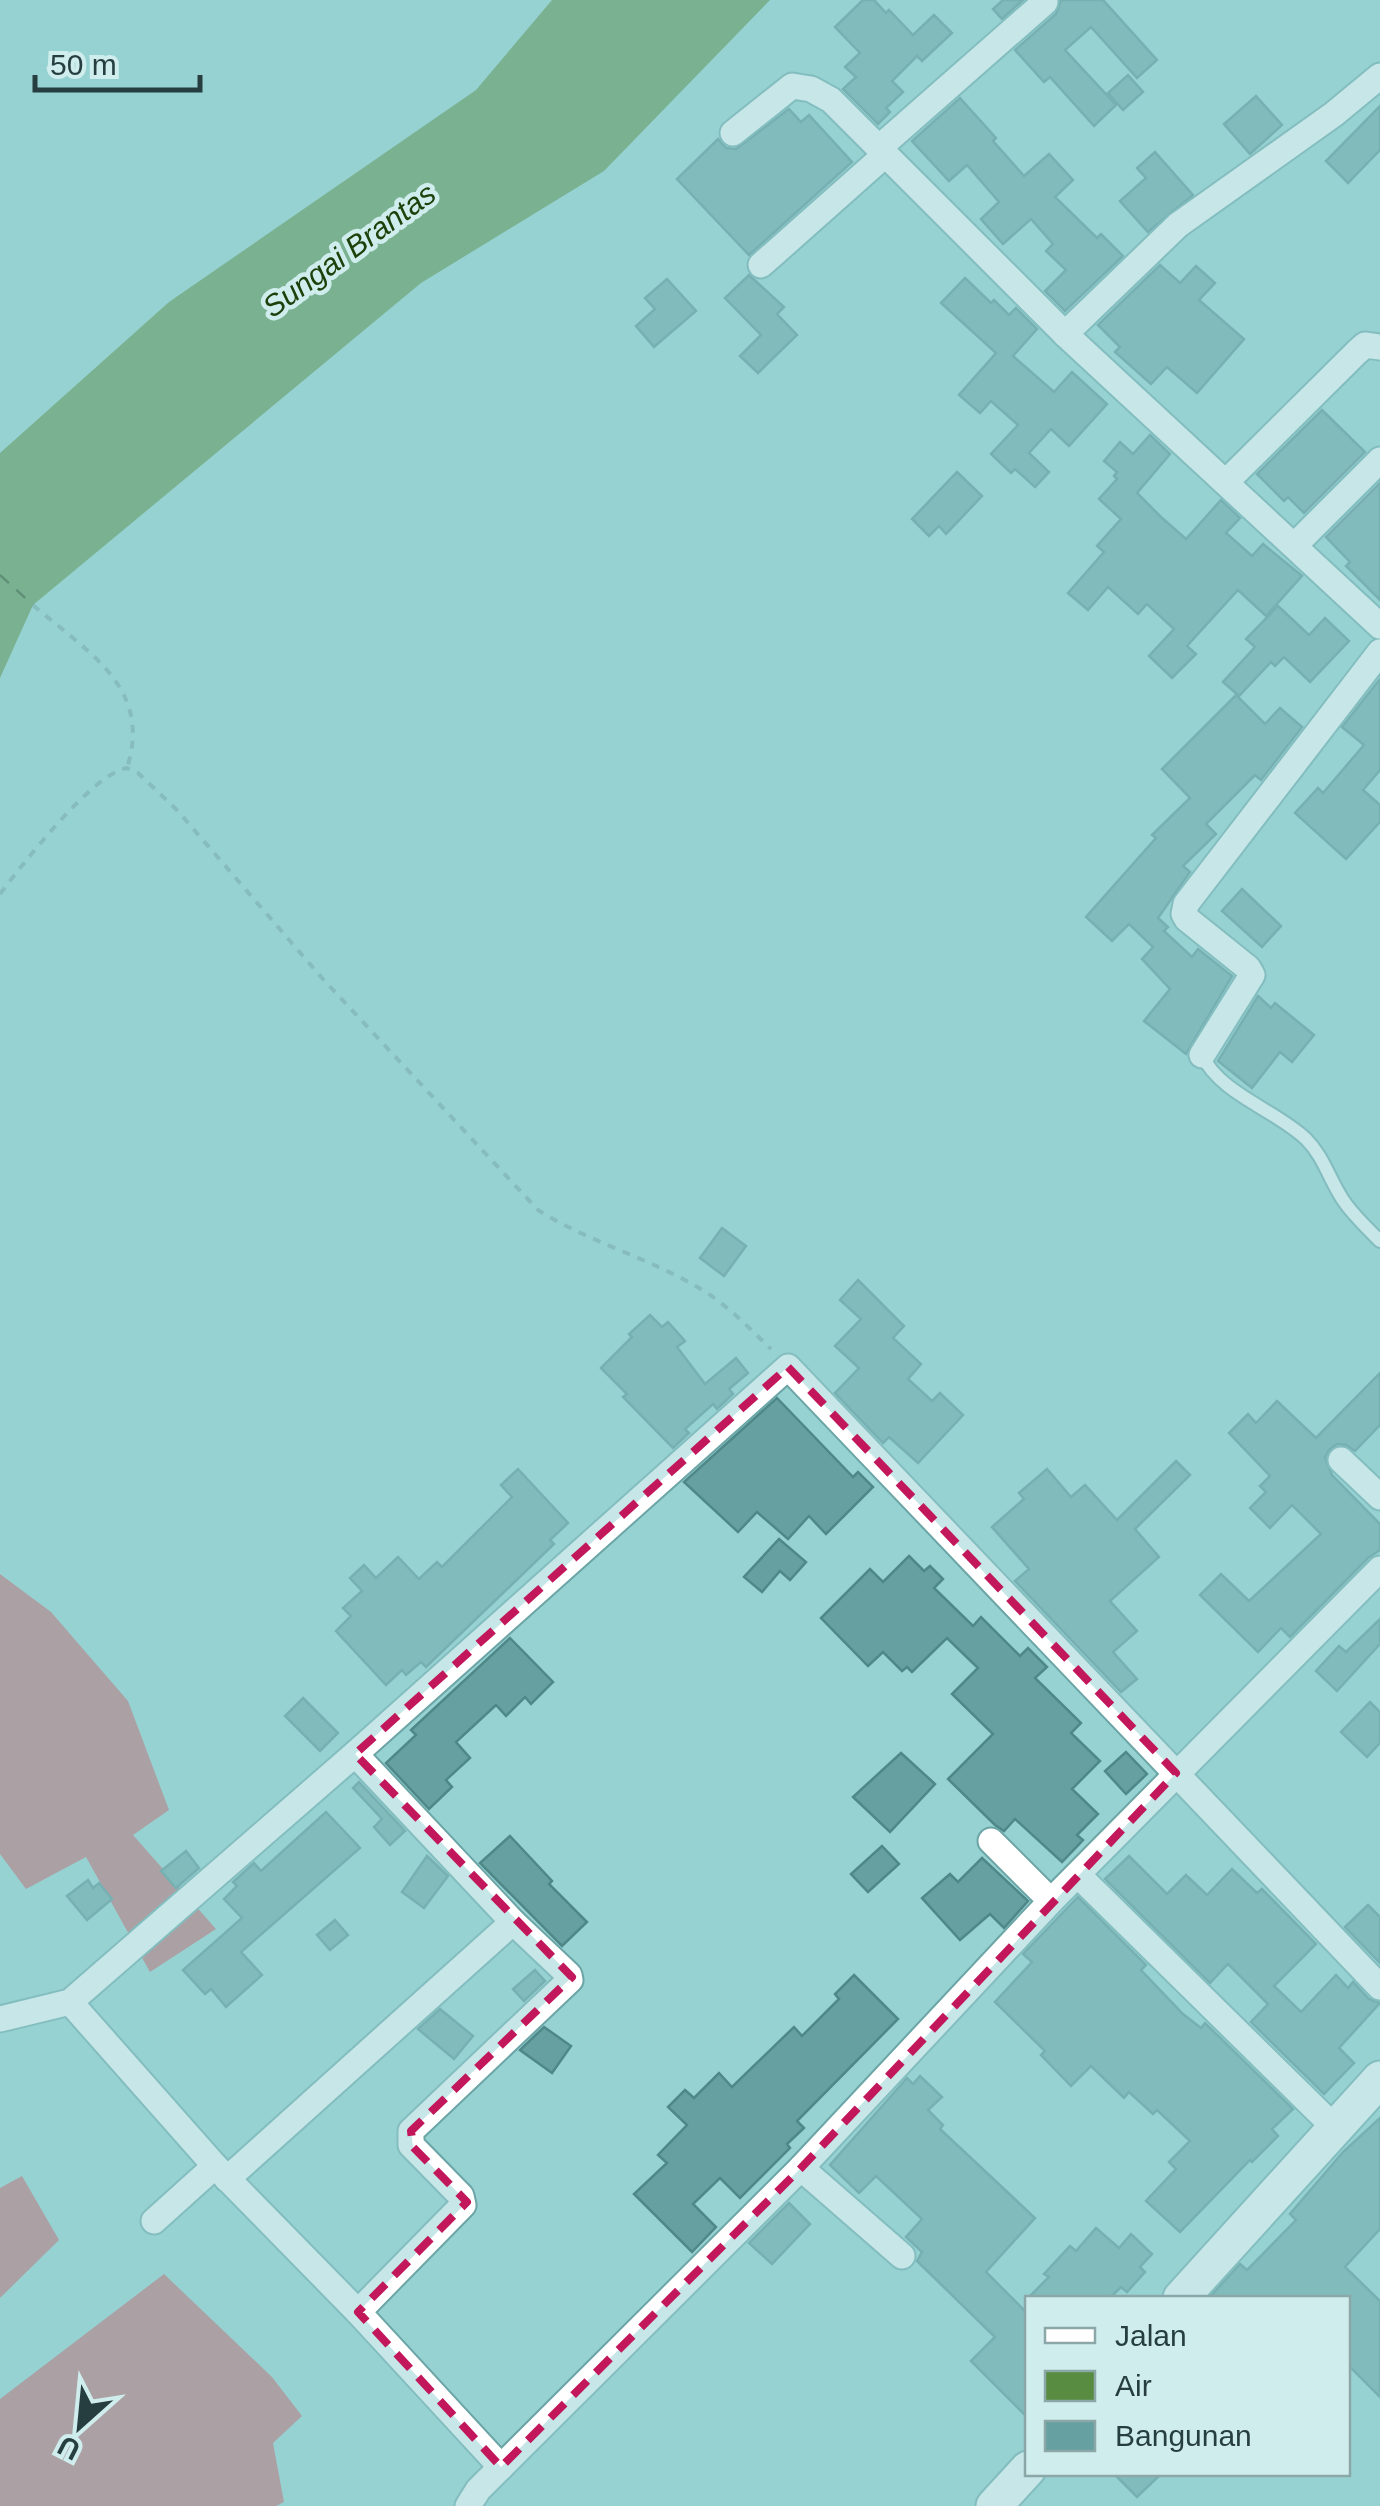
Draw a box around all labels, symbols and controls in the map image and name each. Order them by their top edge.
scale bar [35,30,200,92]
text: 50 m [50,48,117,81]
water label: Sungai Brantas [256,176,442,324]
legend [1025,2296,1350,2476]
text: Jalan [1115,2319,1187,2352]
text: Air [1115,2369,1152,2402]
north arrow [30,2376,130,2476]
text: Bangunan [1115,2419,1252,2452]
text: U [53,2429,85,2466]

